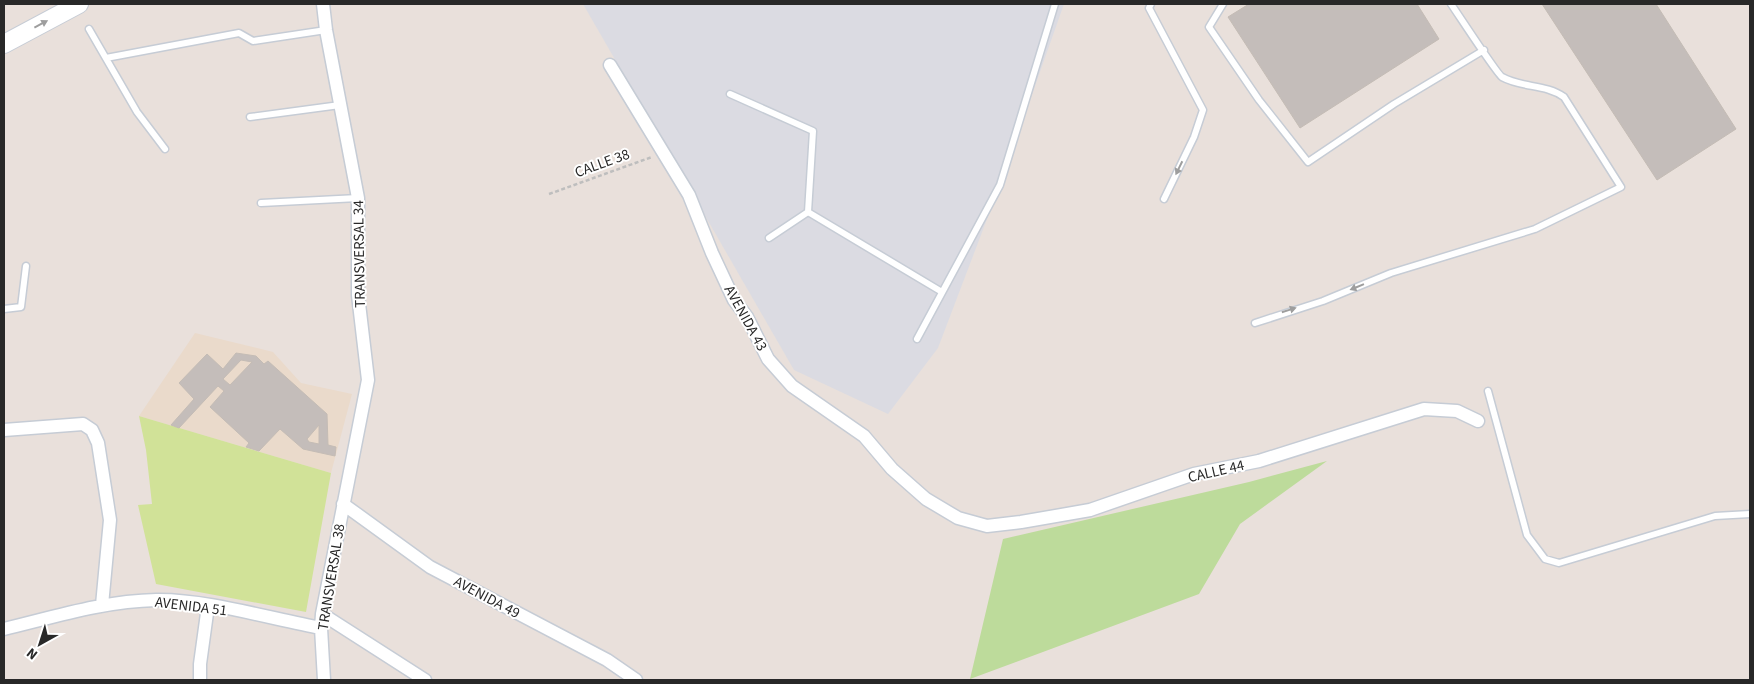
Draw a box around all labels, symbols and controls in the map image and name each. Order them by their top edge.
one-way arrow [34,20,49,28]
street label: CALLE 38 [572,144,633,183]
one-way arrow [1175,161,1183,175]
street label: TRANSVERSAL 34 [348,199,371,308]
street label: AVENIDA 43 [719,282,772,355]
one-way arrow [1349,283,1364,291]
one-way arrow [1282,306,1297,314]
street label: CALLE 44 [1186,455,1247,488]
street label: TRANSVERSAL 38 [313,522,350,632]
street label: AVENIDA 49 [450,571,524,624]
street label: AVENIDA 51 [154,592,228,621]
north arrow [15,619,65,669]
text: N [23,643,42,664]

